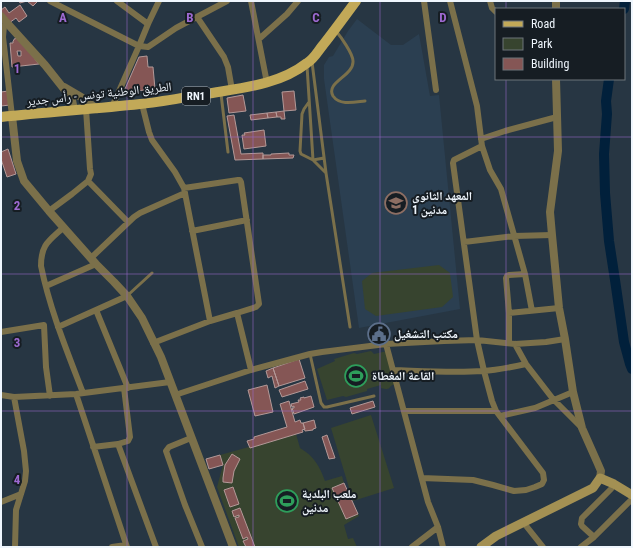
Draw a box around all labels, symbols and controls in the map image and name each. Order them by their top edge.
legend [495,8,625,80]
text: A [59,10,67,25]
text: B [186,10,194,25]
text: C [312,10,320,25]
text: D [439,10,447,25]
text: Road [531,17,555,31]
text: Park [531,37,553,51]
text: Building [531,57,569,71]
text: 1 [14,61,20,76]
street label: الطريق الوطنية تونس - رأس جدير [25,79,172,109]
road number: RN1 [182,87,210,105]
place label: المعهد الثانوي مدنين 1 [412,189,472,218]
school or university icon: المعهد الثانوي مدنين 1 [383,190,409,216]
text: 2 [14,198,21,213]
public building icon: مكتب التشغيل [366,321,392,347]
place label: مكتب التشغيل [394,327,458,342]
text: 3 [14,335,20,350]
sports icon: القاعة المغطاة [343,363,369,389]
place label: القاعة المغطاة [372,369,434,383]
text: 4 [14,472,21,487]
place label: ملعب البلدية مدنين [302,487,357,516]
sports icon: ملعب البلدية مدنين [274,488,300,514]

